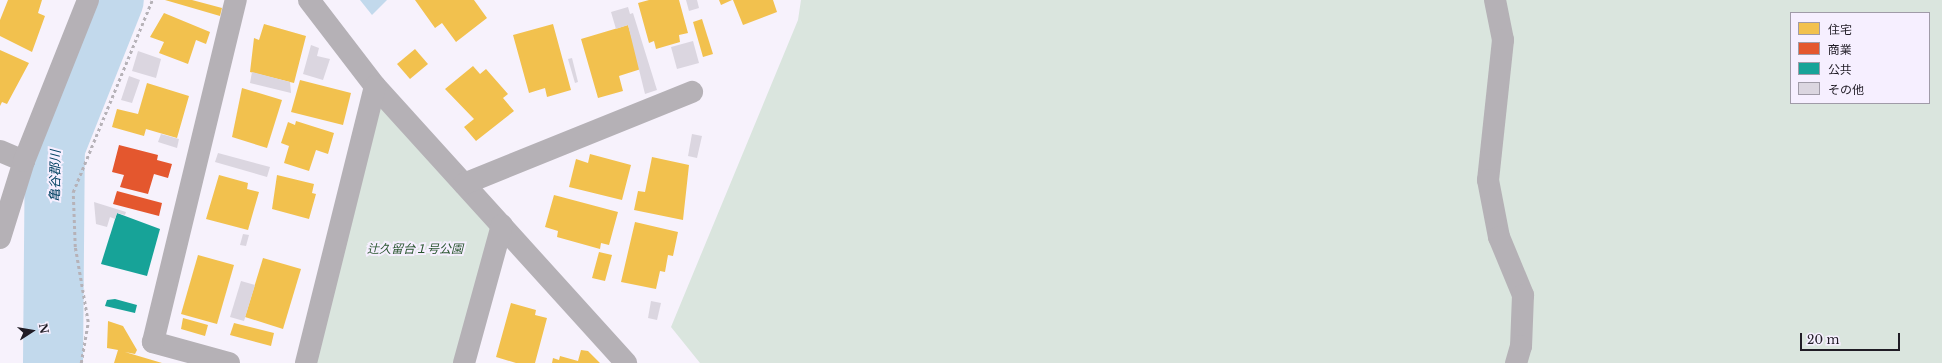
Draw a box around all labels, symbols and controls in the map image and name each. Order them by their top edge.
legend [1790,12,1930,104]
text: 住宅 [1828,22,1852,37]
text: 商業 [1828,42,1852,57]
text: 公共 [1828,62,1852,77]
text: その他 [1828,82,1864,97]
water label: 亀谷郡川 [48,150,64,202]
park label: 辻久留台１号公園 [367,242,463,256]
north arrow [12,311,52,351]
text: N [36,322,52,335]
scale bar [1802,325,1902,351]
text: 20 m [1807,332,1839,347]

